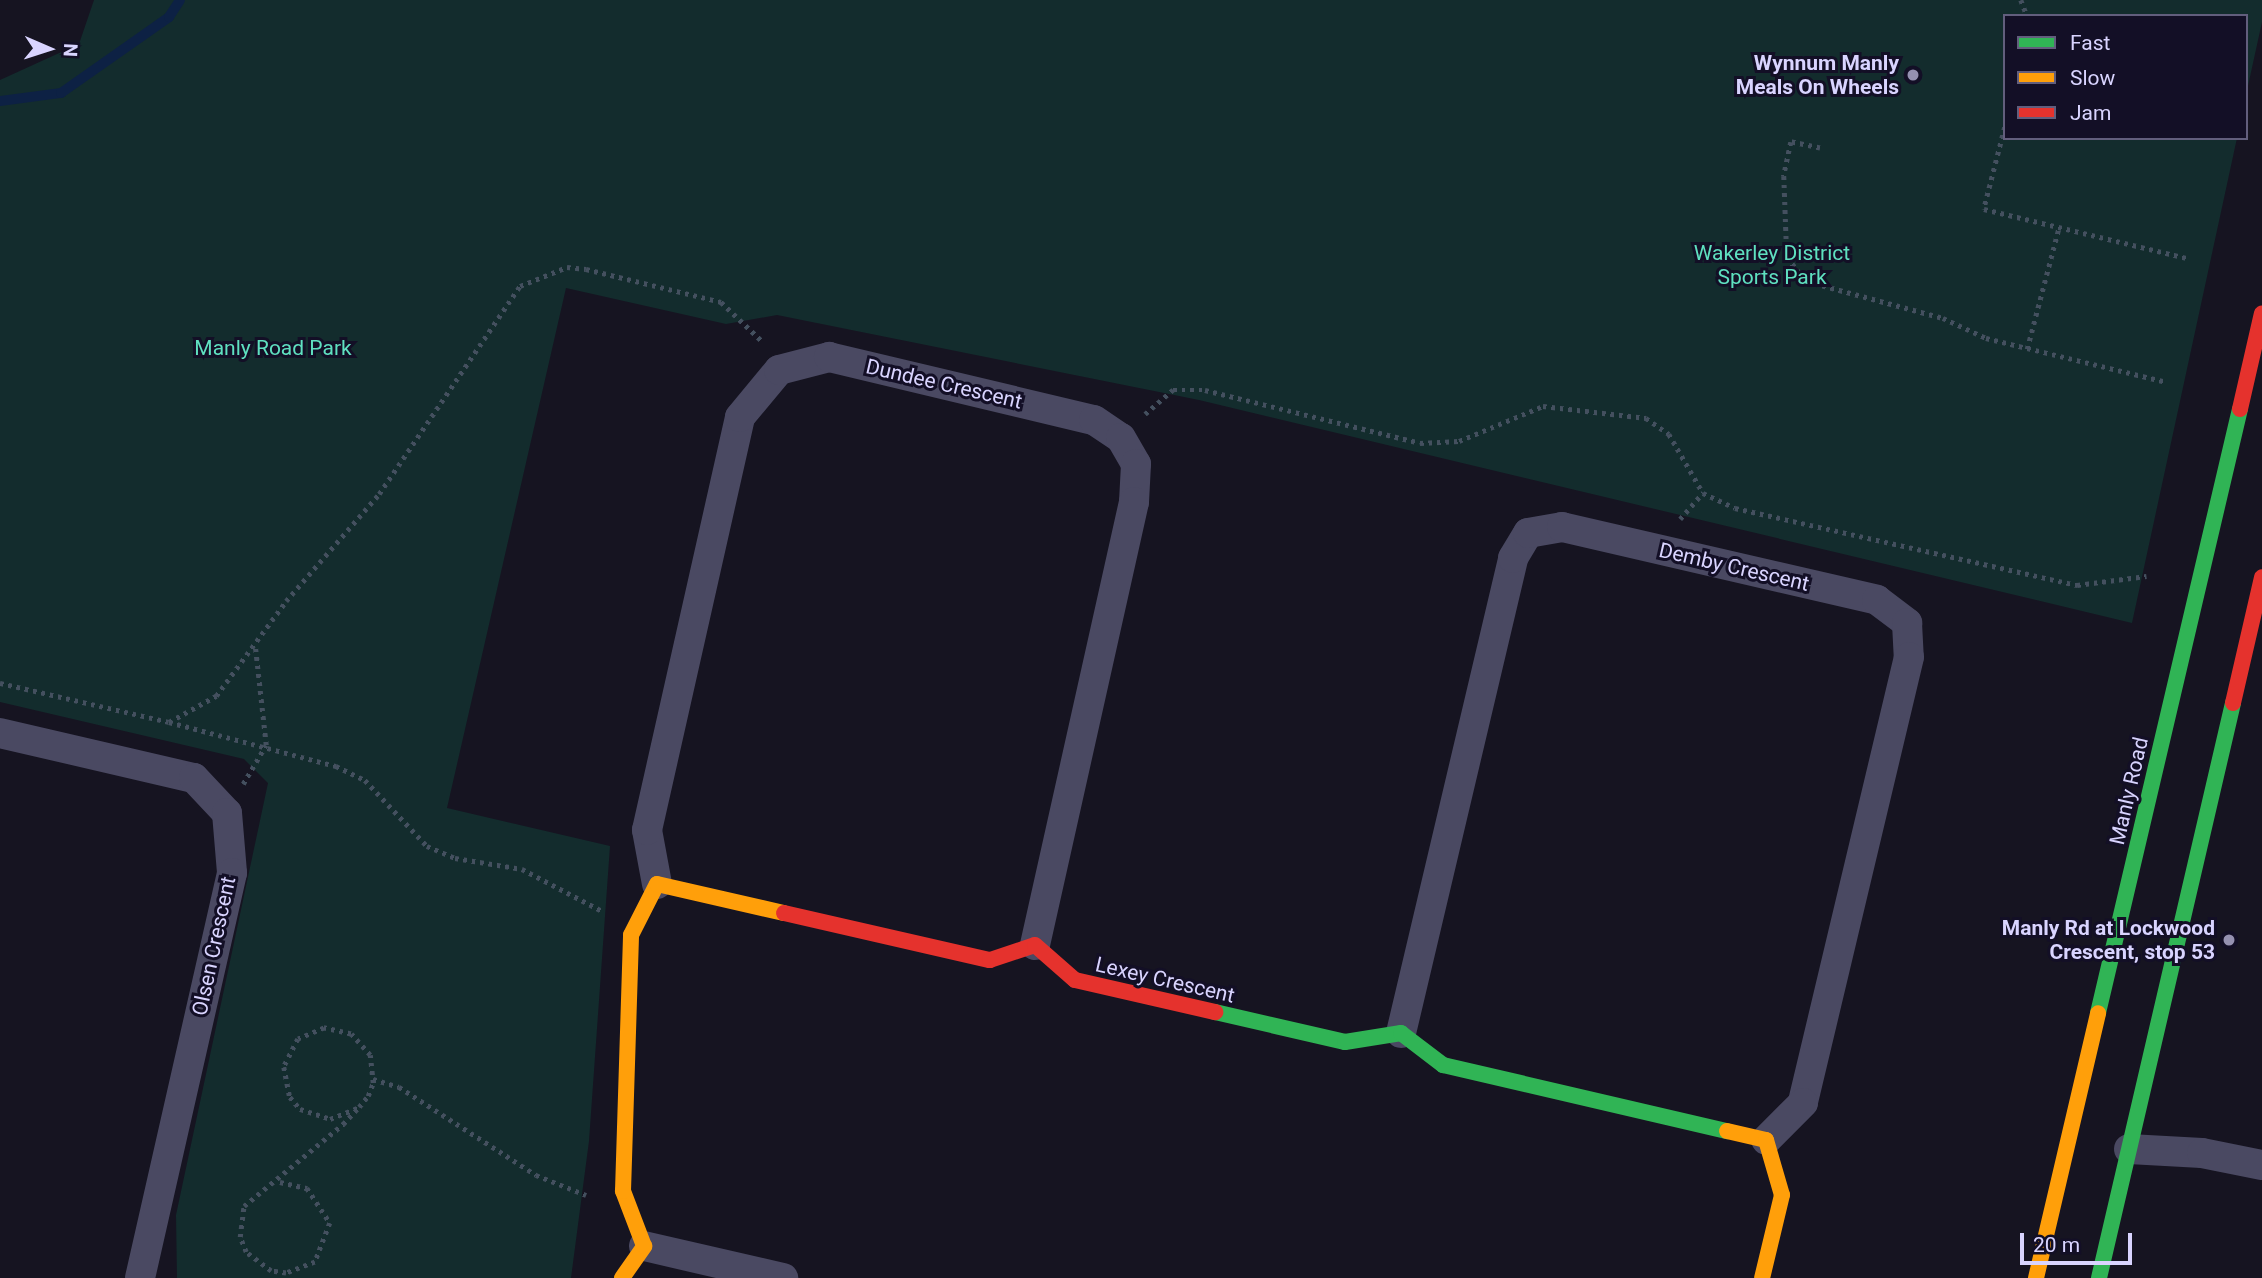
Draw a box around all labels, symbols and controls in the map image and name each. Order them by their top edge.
north arrow [14,14,84,84]
legend [2003,14,2248,140]
text: Fast [2070,31,2110,55]
text: N [59,43,82,57]
place label: Wynnum Manly Meals On Wheels [1736,50,1899,100]
text: Slow [2070,66,2115,90]
marker: Wynnum Manly Meals On Wheels [1905,67,1921,83]
text: Jam [2070,101,2111,125]
park label: Wakerley District Sports Park [1694,240,1850,290]
park label: Manly Road Park [194,335,352,361]
street label: Dundee Crescent [863,354,1025,414]
street label: Demby Crescent [1656,537,1812,597]
street label: Manly Road [2104,735,2154,847]
street label: Olsen Crescent [187,874,241,1018]
place label: Manly Rd at Lockwood Crescent, stop 53 [2002,915,2215,965]
marker: Manly Rd at Lockwood Crescent, stop 53 [2221,932,2237,948]
street label: Lexey Crescent [1093,952,1237,1008]
scale bar [2024,1218,2136,1262]
text: 20 m [2033,1233,2080,1257]

